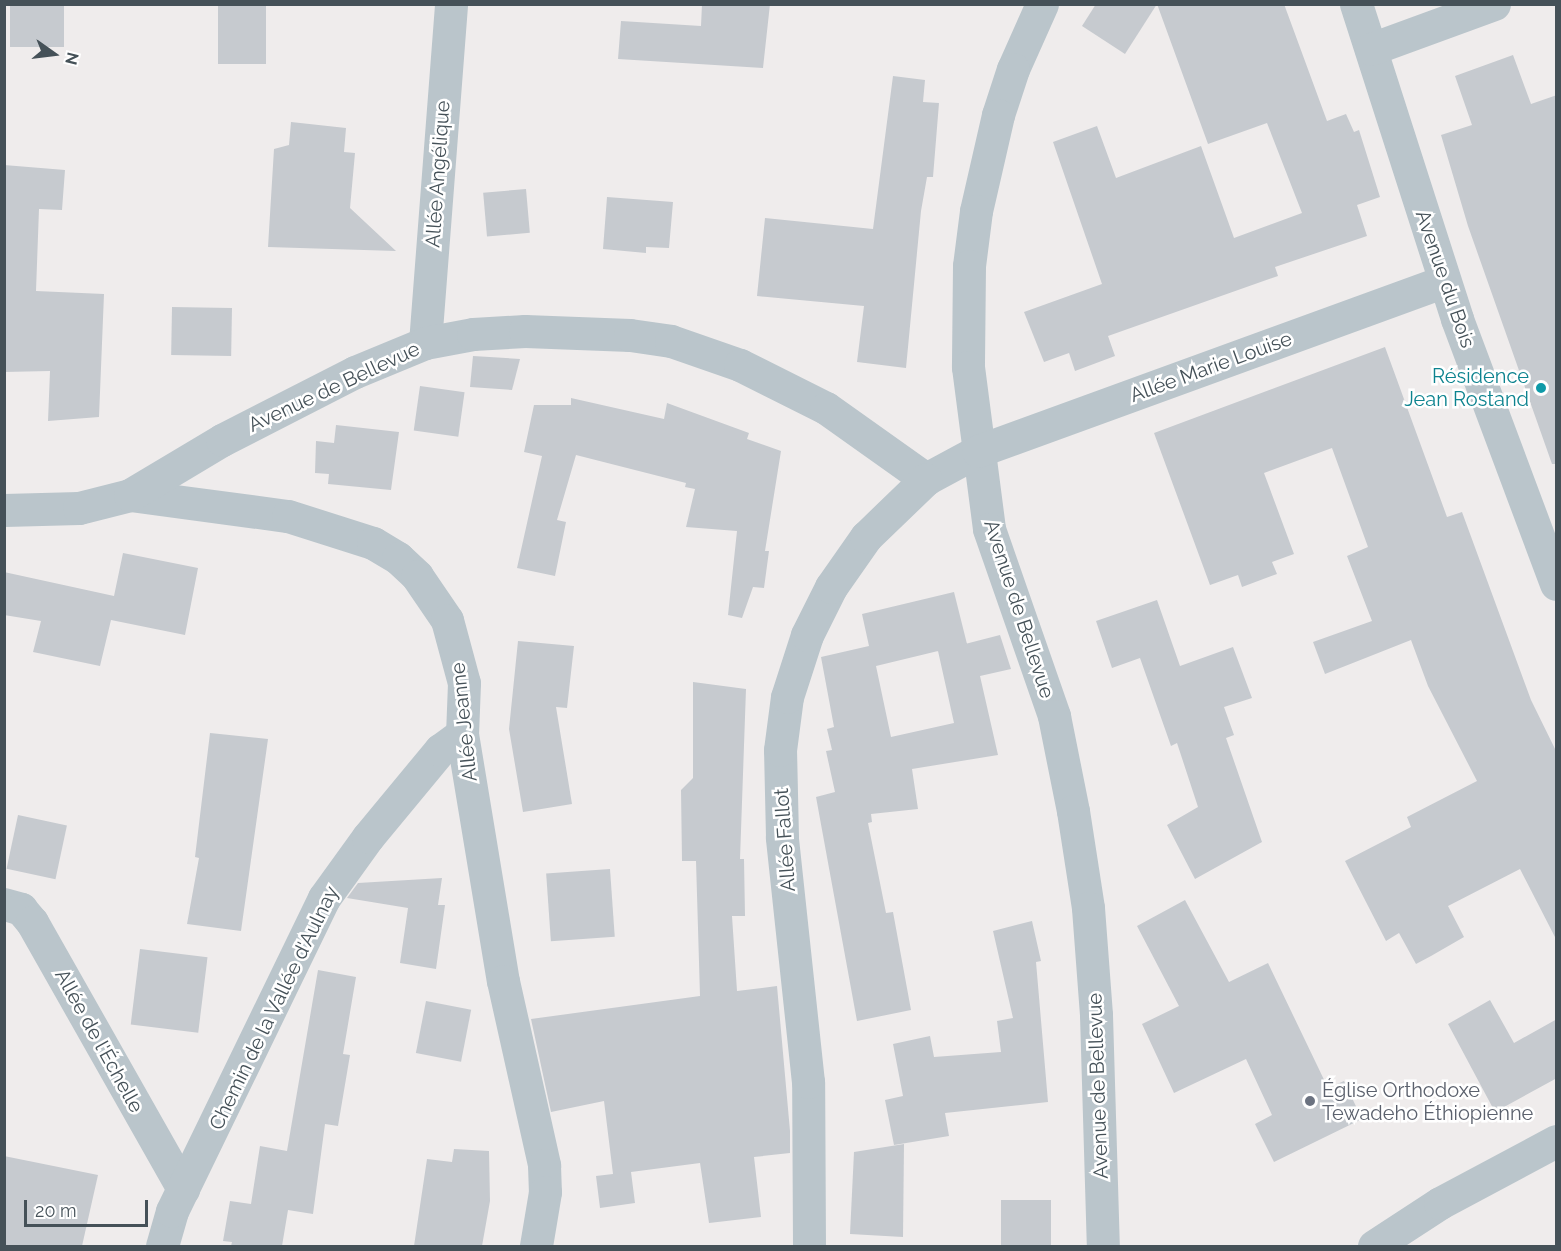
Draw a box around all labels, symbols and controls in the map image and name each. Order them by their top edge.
north arrow [24,24,84,84]
text: N [61,50,83,67]
street label: Allée Angélique [421,99,455,249]
street label: Avenue du Bois [1410,207,1480,351]
street label: Allée Marie Louise [1127,327,1295,407]
street label: Avenue de Bellevue [245,337,423,437]
place label: Résidence Jean Rostand [1404,365,1529,412]
marker: Résidence Jean Rostand [1534,381,1548,395]
street label: Avenue de Bellevue [979,517,1059,701]
street label: Allée Jeanne [446,661,482,783]
street label: Allée Fallot [769,787,801,893]
street label: Chemin de la Vallée d'Aulnay [204,882,344,1134]
street label: Allée de l'Échelle [50,965,148,1117]
street label: Avenue de Bellevue [1083,993,1113,1179]
place label: Église Orthodoxe Tewadeho Éthiopienne [1322,1078,1533,1125]
marker: Église Orthodoxe Tewadeho Éthiopienne [1303,1094,1317,1108]
scale bar [27,1188,152,1226]
text: 20 m [35,1200,77,1221]

